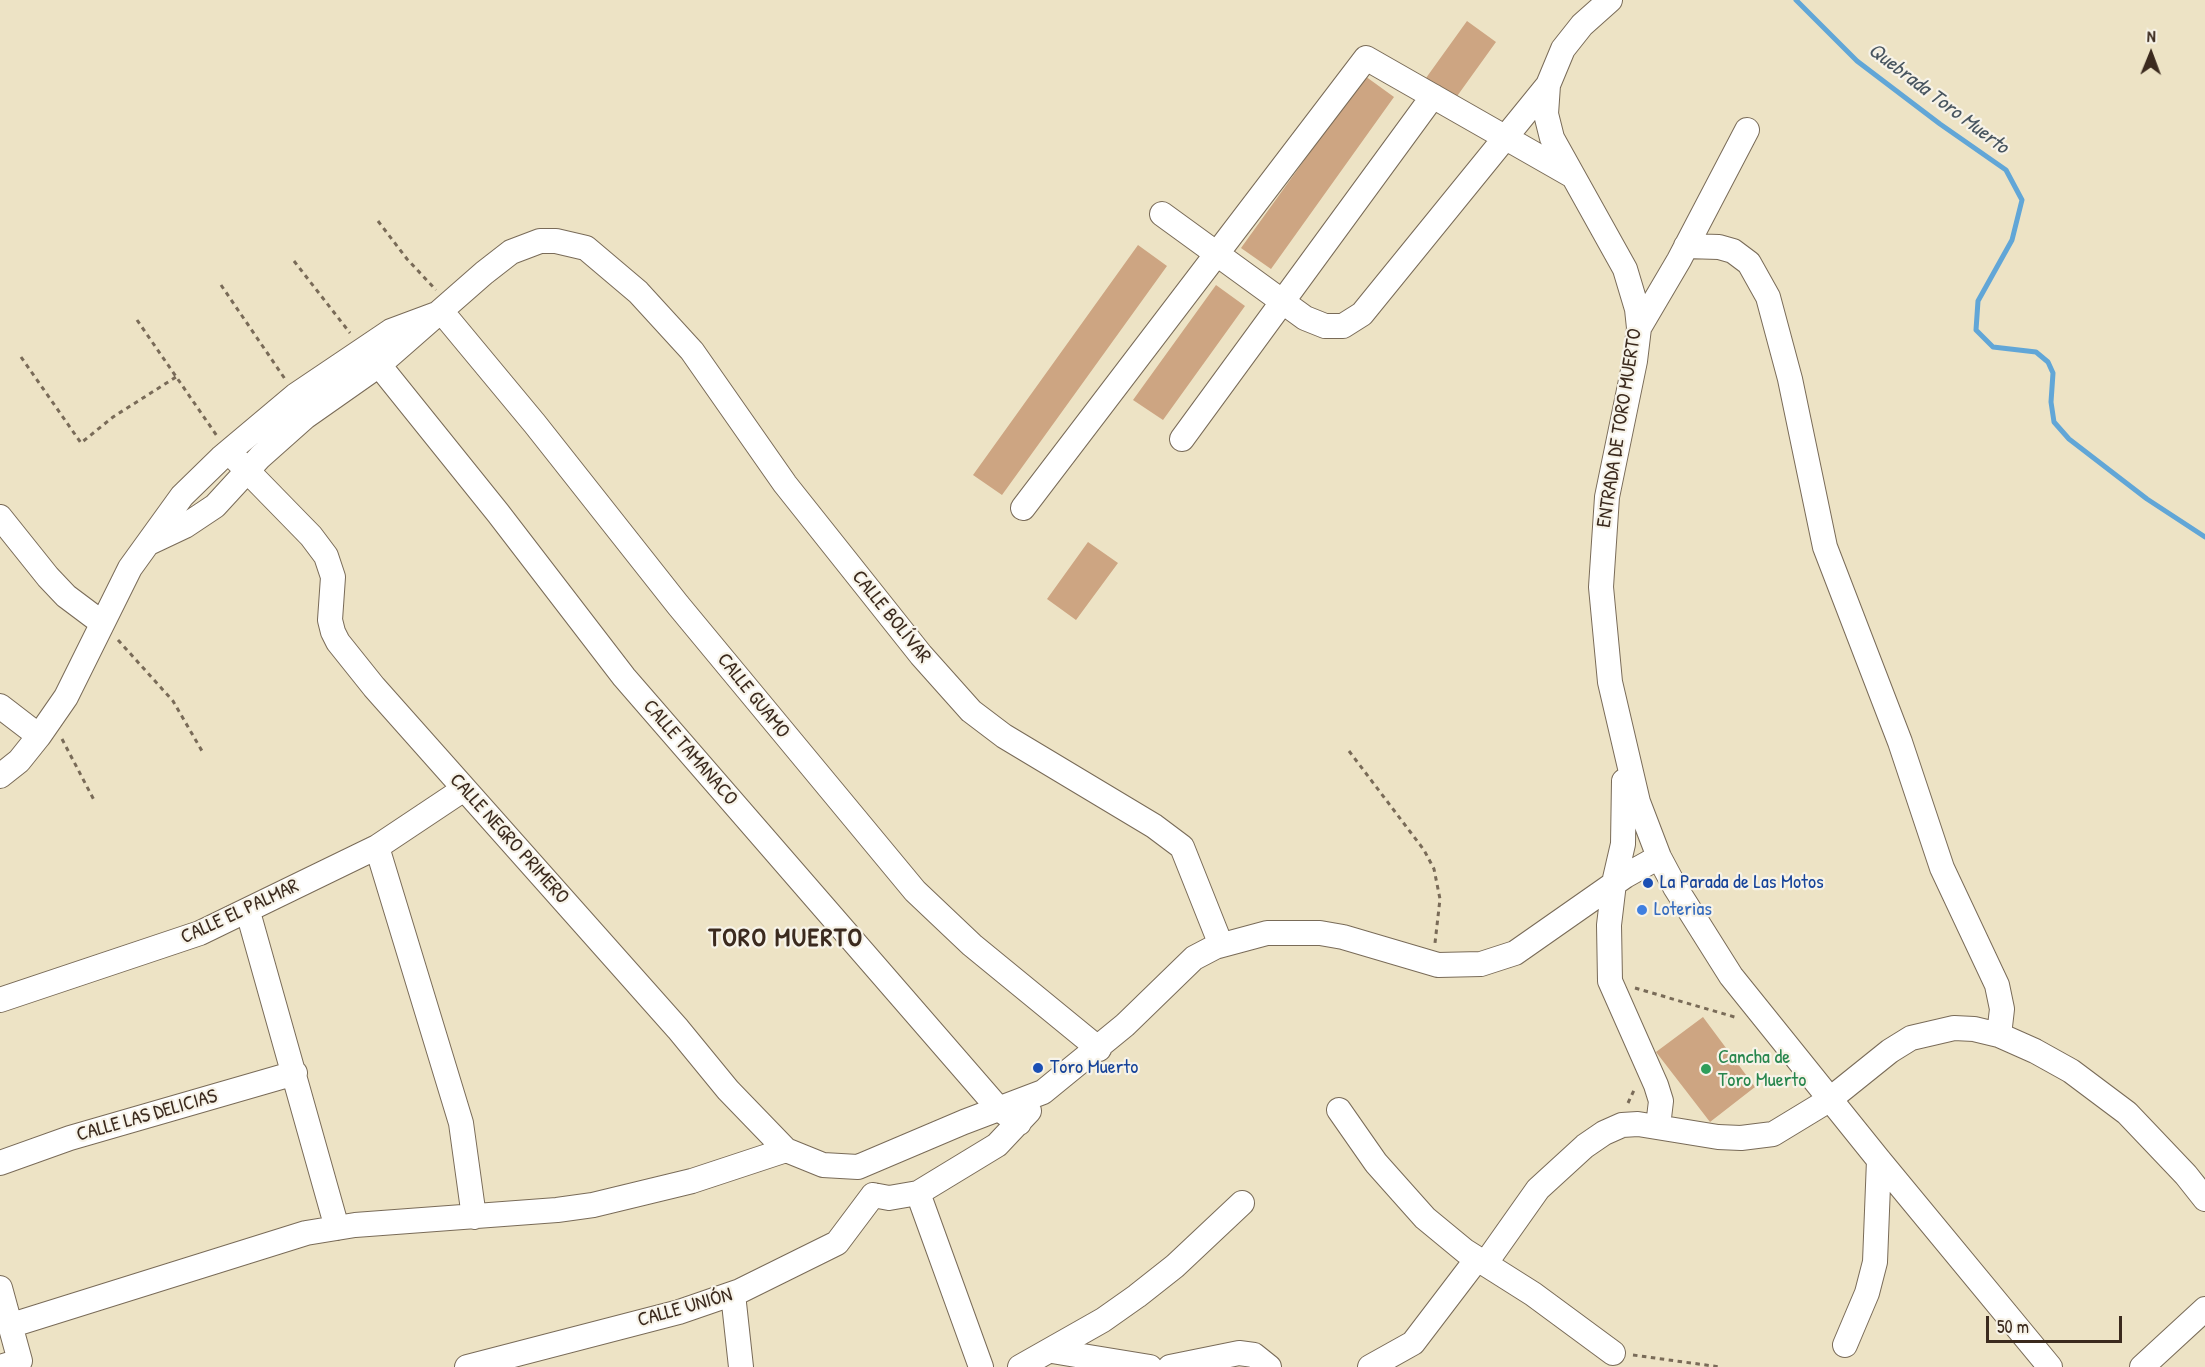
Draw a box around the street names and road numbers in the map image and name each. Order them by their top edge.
street label: ENTRADA DE TORO MUERTO [1592,327,1648,529]
street label: CALLE BOLÍVAR [846,566,936,668]
street label: CALLE GUAMO [711,649,795,743]
street label: CALLE TAMANACO [638,695,742,811]
street label: CALLE NEGRO PRIMERO [444,769,574,909]
street label: CALLE EL PALMAR [177,874,303,950]
street label: CALLE LAS DELICIAS [74,1084,220,1148]
street label: CALLE UNIÓN [635,1283,735,1333]

